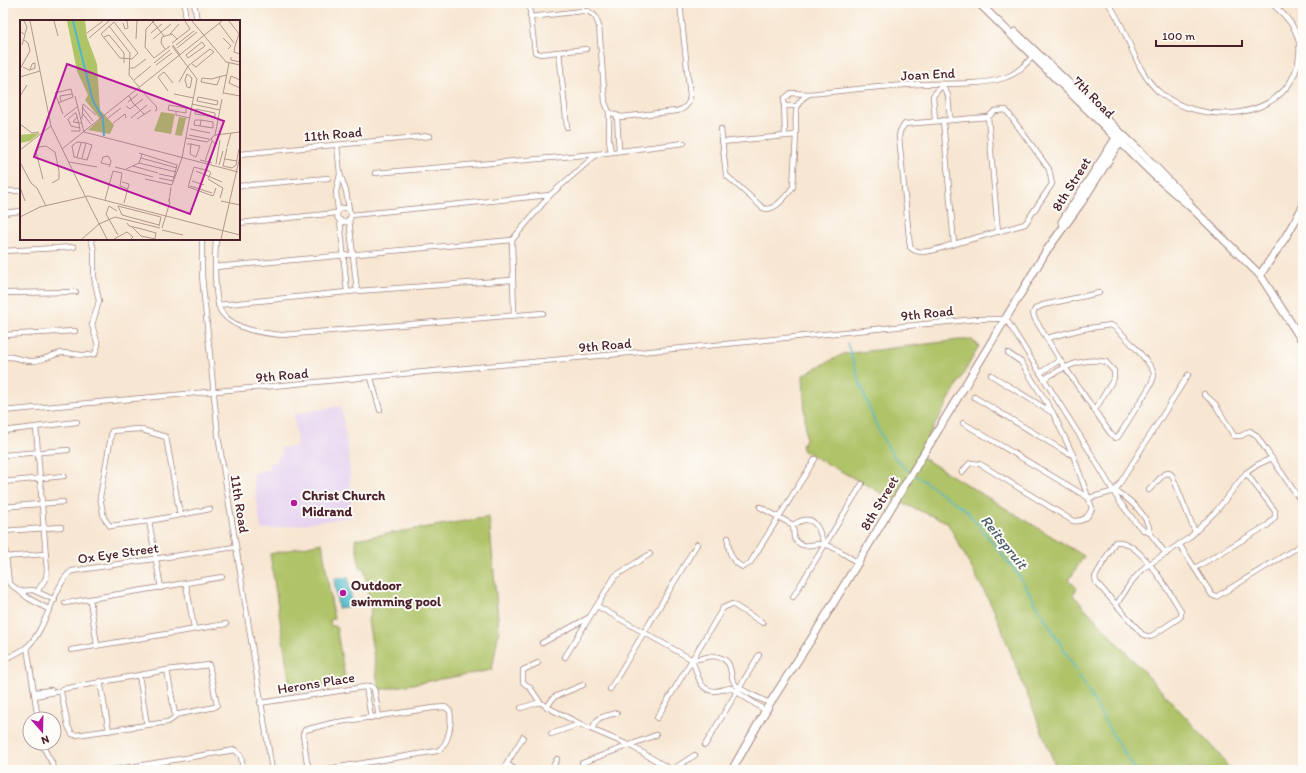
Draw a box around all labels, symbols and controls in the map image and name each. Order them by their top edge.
inset map [20,20,240,240]
scale bar [1156,22,1242,48]
text: 100 m [1162,29,1195,43]
street label: Joan End [900,65,956,84]
street label: 7th Road [1069,73,1119,122]
street label: 11th Road [303,123,363,146]
street label: 8th Street [1048,154,1095,214]
street label: 9th Road [900,302,955,325]
street label: 9th Road [578,335,633,356]
street label: 9th Road [255,365,310,386]
street label: 8th Street [857,473,902,534]
street label: 11th Road [227,474,253,535]
place label: Christ Church Midrand [302,487,386,520]
marker: Christ Church Midrand [289,498,299,508]
water label: Reitspruit [977,511,1032,574]
street label: Ox Eye Street [76,539,160,568]
place label: Outdoor swimming pool [351,577,442,610]
marker: Outdoor swimming pool [338,588,348,598]
street label: Herons Place [276,669,356,698]
north arrow [22,711,62,751]
text: N [40,733,51,747]

